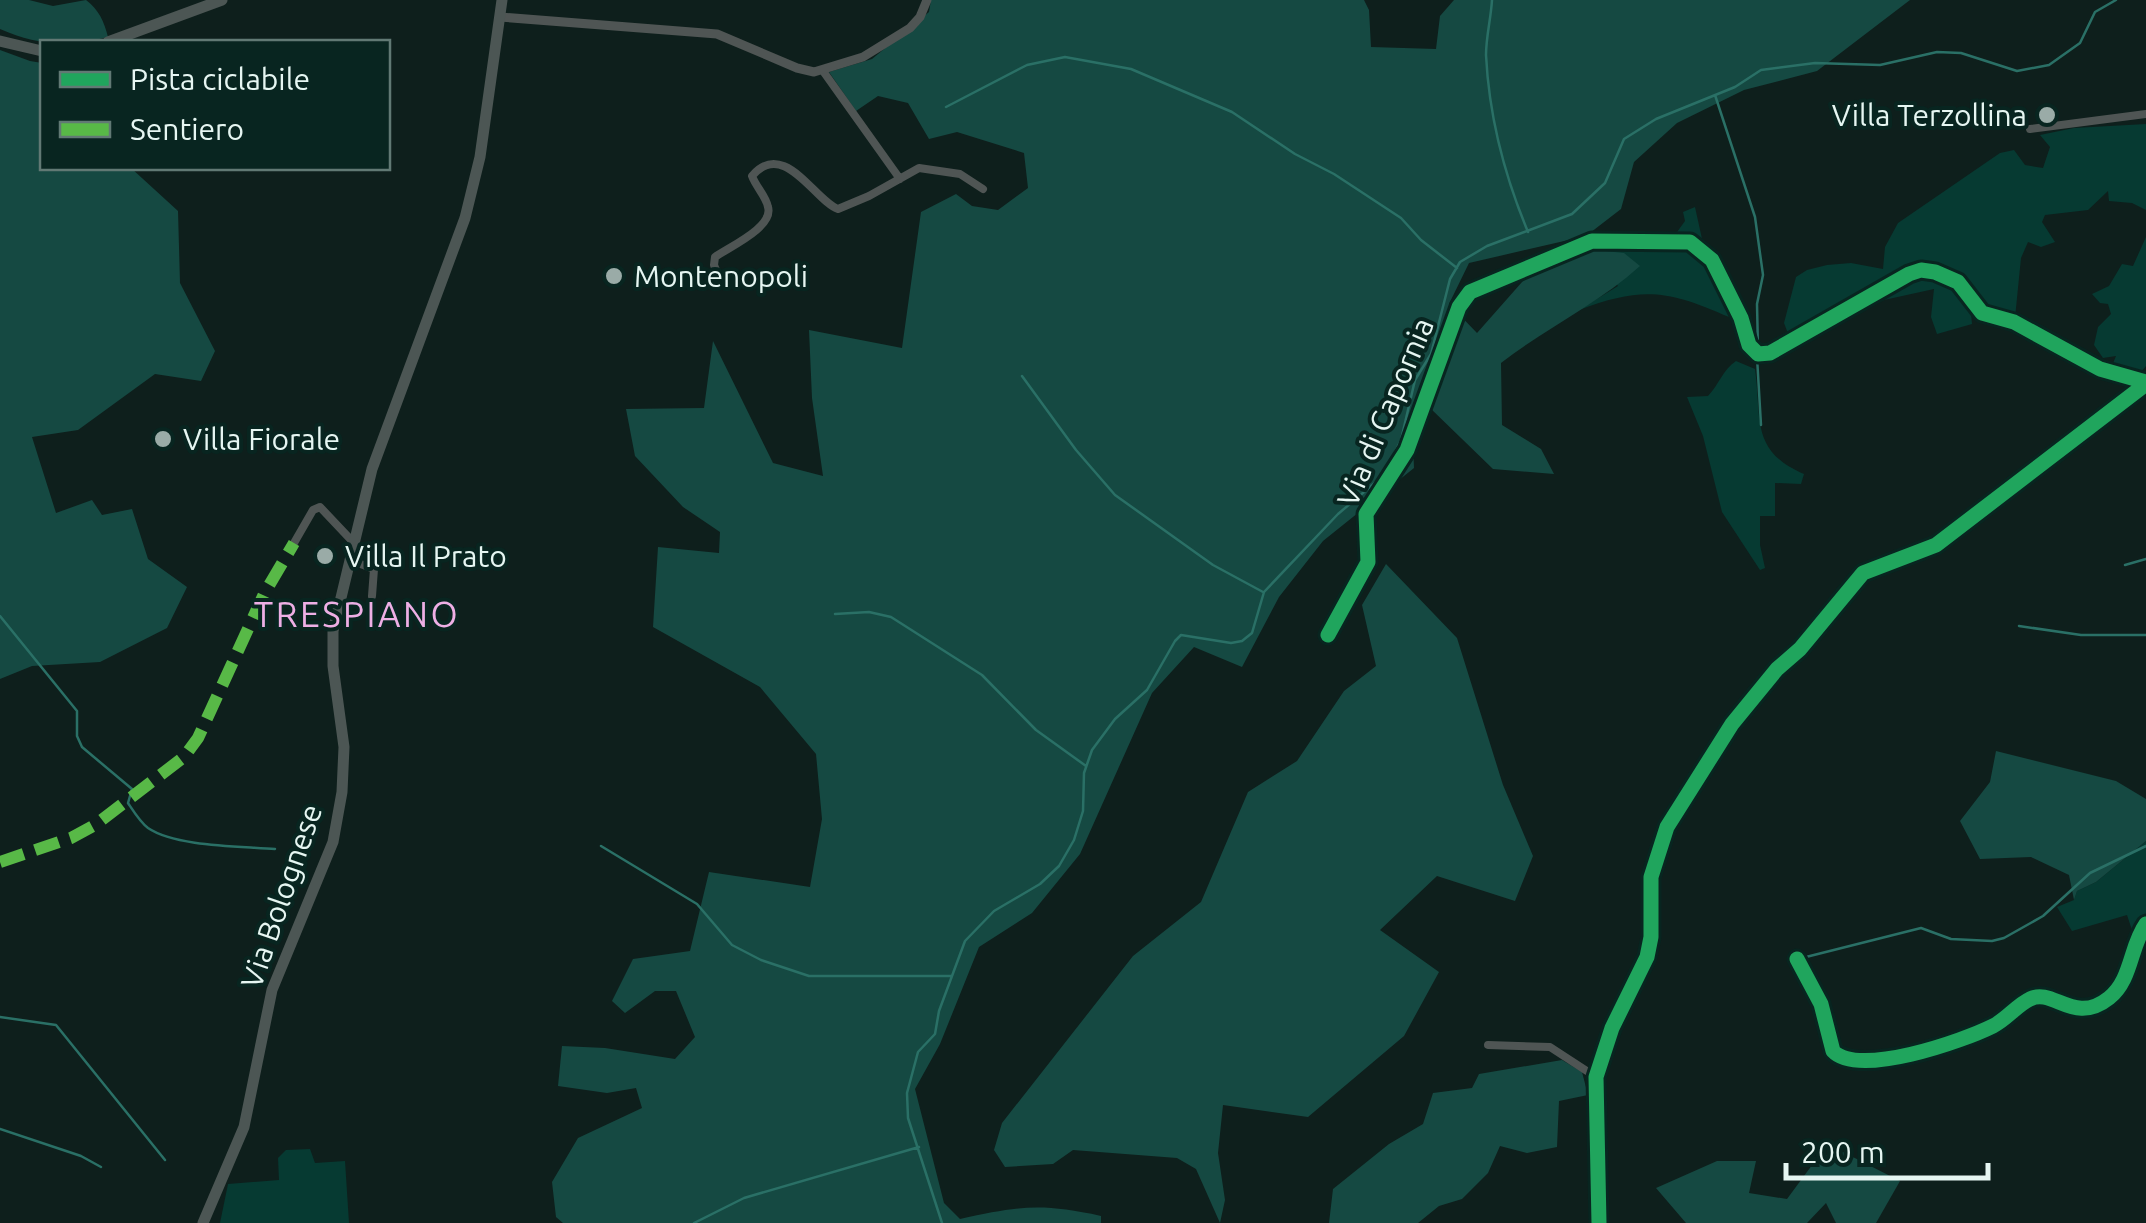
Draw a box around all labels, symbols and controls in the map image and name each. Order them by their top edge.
legend [40,40,390,170]
text: Pista ciclabile [130,62,310,96]
place label: Villa Terzollina [1832,98,2027,132]
marker: Villa Terzollina [2036,104,2058,126]
text: Sentiero [130,112,244,146]
place label: Montenopoli [634,259,808,293]
marker: Montenopoli [603,265,625,287]
street label: Via di Capornia [1330,313,1440,511]
place label: Villa Fiorale [183,422,340,456]
marker: Villa Fiorale [152,428,174,450]
place label: Villa Il Prato [345,539,507,573]
marker: Villa Il Prato [314,545,336,567]
district label: TRESPIANO [254,594,460,634]
street label: Via Bolognese [234,800,328,992]
scale bar [1786,1118,1988,1180]
text: 200 m [1801,1135,1885,1169]

